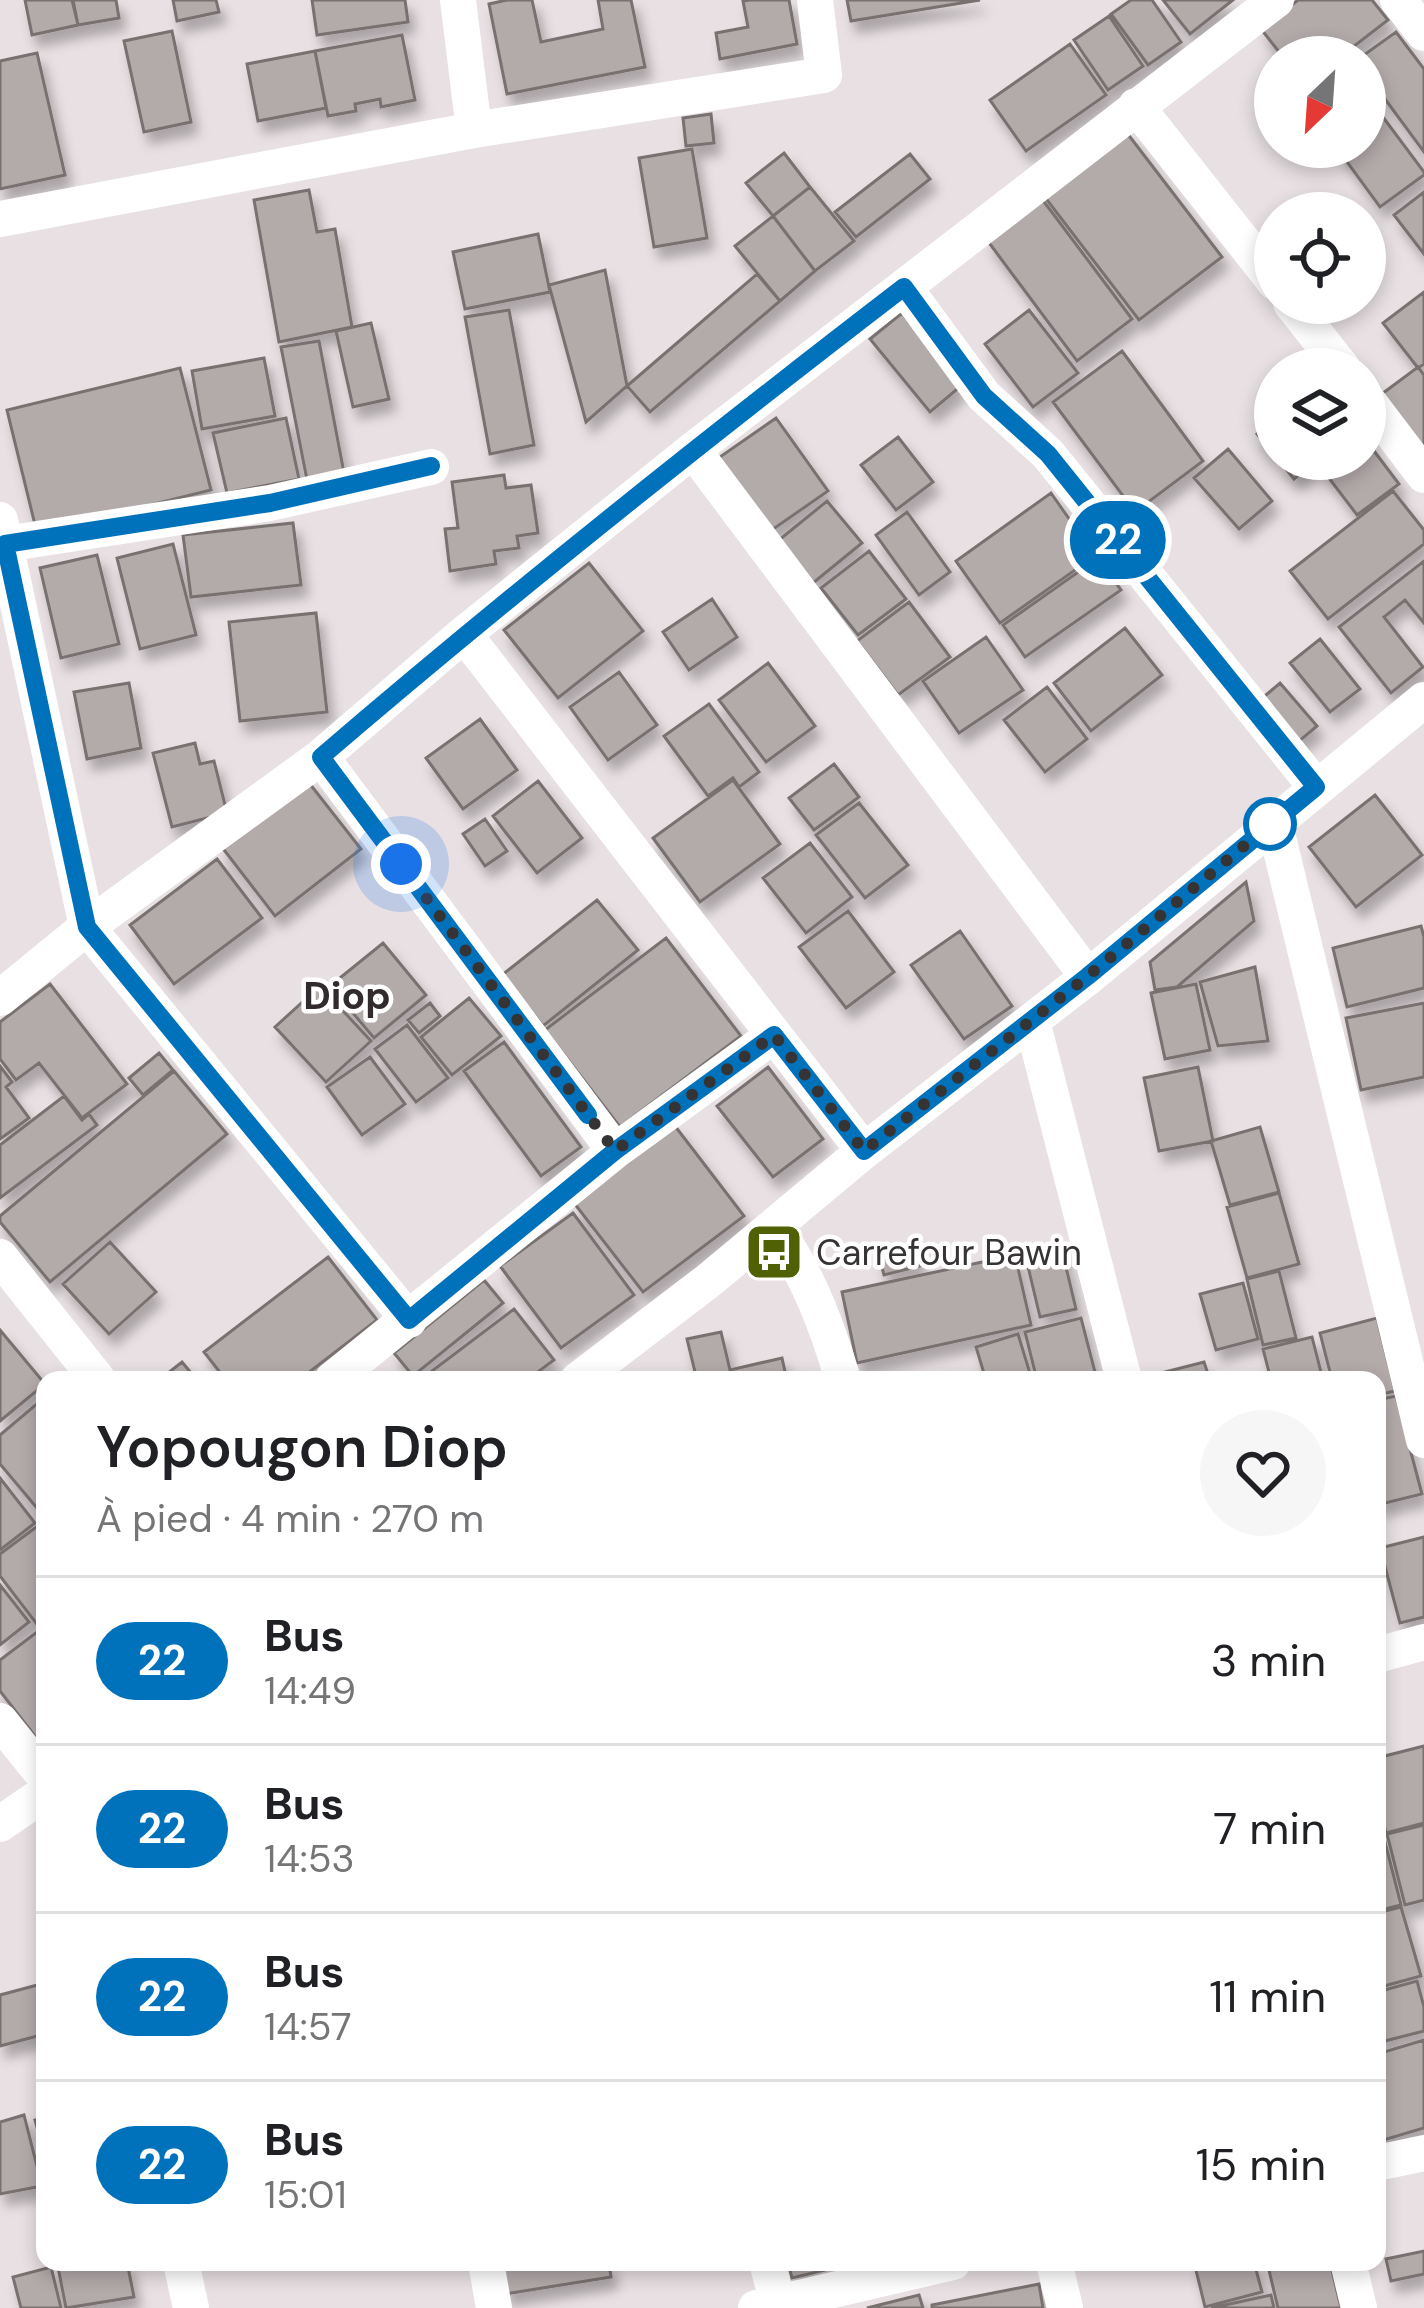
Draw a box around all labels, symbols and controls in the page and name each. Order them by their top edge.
north arrow [1254,36,1386,168]
map controls [1254,36,1386,480]
button: locate [1254,192,1386,324]
button: layers [1254,348,1386,480]
line badge: 22 [1064,501,1172,579]
text: 22 [1094,512,1142,567]
unlabelled marker [1245,799,1295,849]
your location [371,834,431,894]
district label: Diop [303,970,391,1021]
bus stop icon: Carrefour Bawin [743,1221,805,1283]
place label: Carrefour Bawin [816,1229,1082,1276]
text: Yopougon Diop [96,1410,508,1485]
button: heart [1200,1410,1326,1536]
text: À pied · 4 min · 270 m [96,1493,484,1544]
text: Bus [264,1606,344,1665]
text: 3 min [1211,1631,1326,1690]
text: 22 [138,1633,186,1688]
text: 14:49 [264,1665,356,1716]
text: Bus [264,1774,344,1833]
text: 7 min [1213,1799,1326,1858]
text: 22 [138,1801,186,1856]
text: 14:53 [264,1833,355,1884]
text: Bus [264,1942,344,2001]
text: 11 min [1209,1967,1326,2026]
text: 22 [138,1969,186,2024]
text: 14:57 [264,2001,352,2052]
text: Bus [264,2110,344,2169]
text: 15 min [1196,2135,1326,2194]
text: 22 [138,2137,186,2192]
text: 15:01 [264,2169,347,2220]

